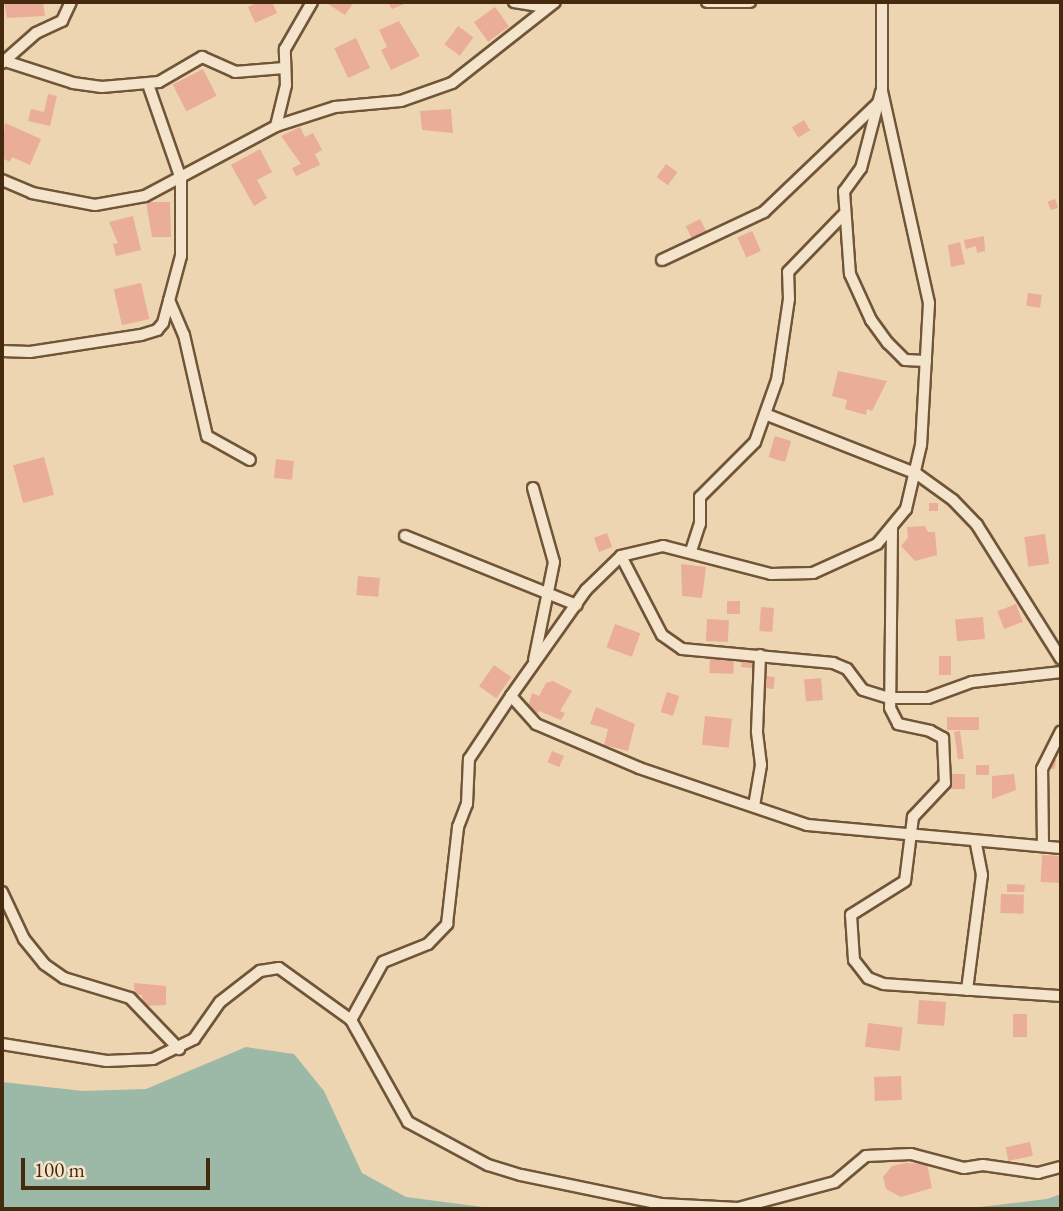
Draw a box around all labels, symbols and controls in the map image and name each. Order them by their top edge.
scale bar [24,1144,214,1188]
text: 100 m [34,1156,85,1183]

